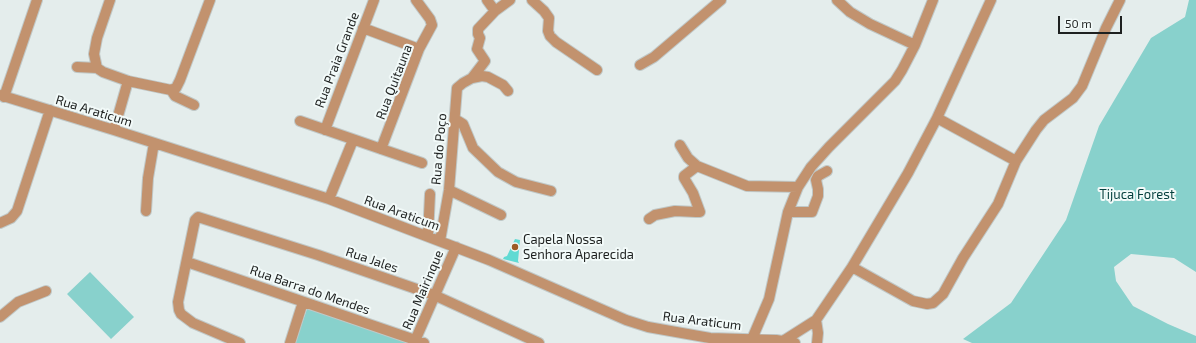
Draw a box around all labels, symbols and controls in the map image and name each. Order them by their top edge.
scale bar [1060,8,1124,34]
street label: Rua Praia Grande [312,10,362,110]
text: 50 m [1065,16,1092,30]
street label: Rua Quitauna [373,42,415,122]
street label: Rua Araticum [54,92,134,130]
street label: Rua do Poço [428,113,450,185]
park label: Tijuca Forest [1099,187,1175,203]
street label: Rua Araticum [362,192,442,234]
place label: Capela Nossa Senhora Aparecida [523,232,634,263]
marker: Capela Nossa Senhora Aparecida [510,242,520,252]
street label: Rua Jales [344,244,400,276]
street label: Rua Mairinque [399,248,447,332]
street label: Rua Barra do Mendes [248,262,372,318]
street label: Rua Araticum [662,308,742,334]

